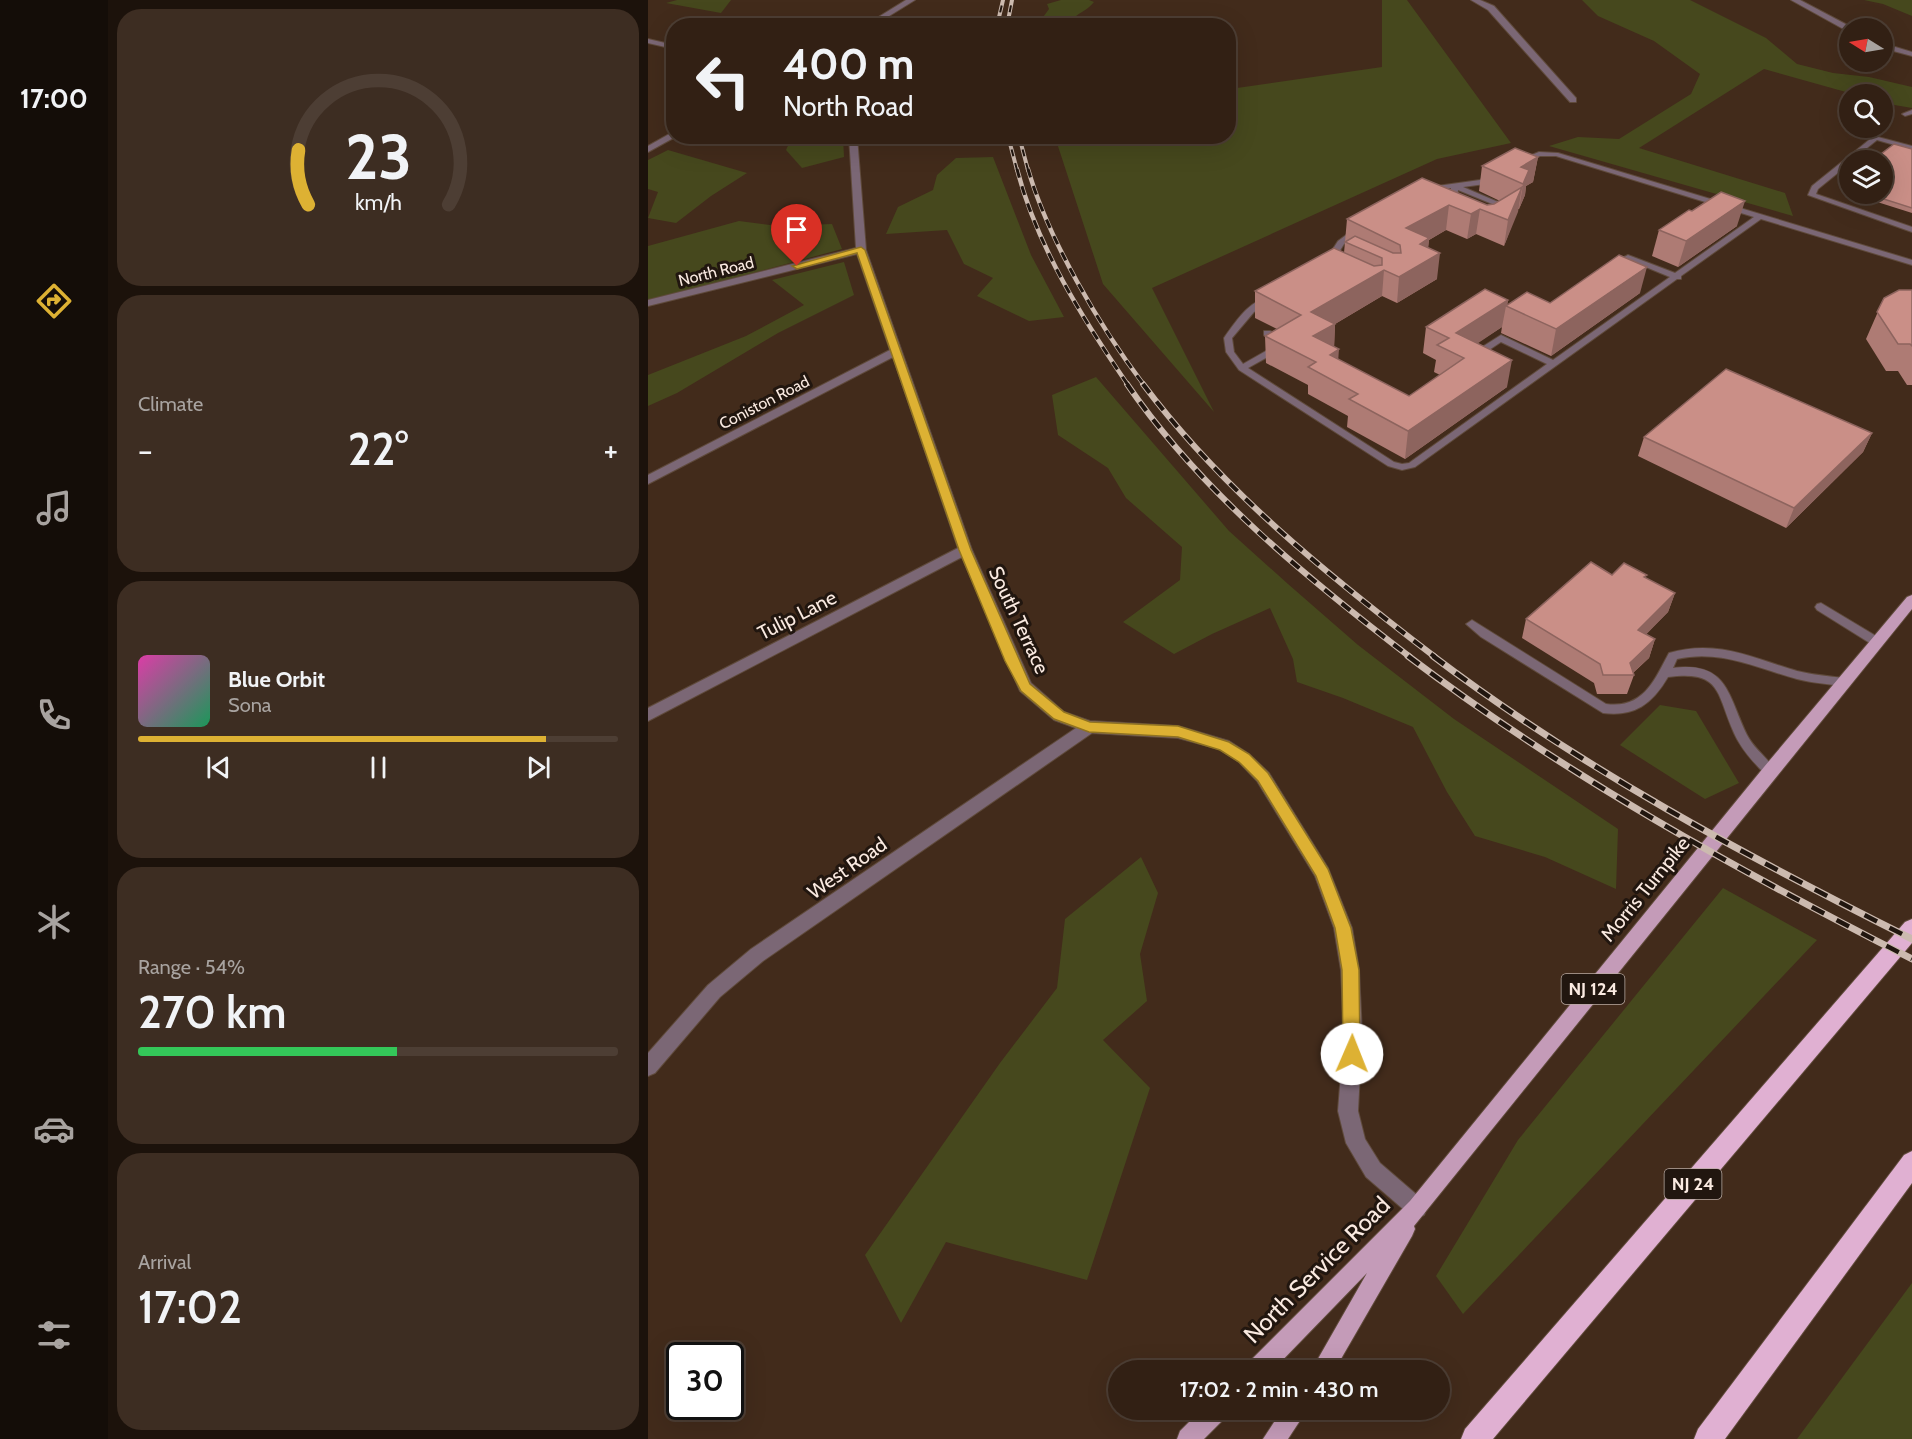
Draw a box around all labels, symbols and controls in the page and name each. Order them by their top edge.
north arrow [1839,18,1893,72]
map controls [1839,18,1893,204]
text: 400 m [783,38,914,90]
icon: left [684,42,762,120]
text: 17:00 [20,82,88,115]
button: search [1839,84,1893,138]
text: North Road [783,90,913,123]
text: 23 [345,119,411,195]
button: layers [1839,150,1893,204]
text: km/h [355,189,401,215]
pin [771,204,822,266]
icon: arrive [780,213,813,246]
street label: North Road [676,253,756,290]
icon: directions [33,280,75,322]
street label: Coniston Road [716,372,813,433]
text: Climate [138,392,203,416]
text: 22° [348,422,408,476]
text: − [138,430,153,470]
text: + [603,430,618,470]
icon: music [33,487,75,529]
street label: South Terrace [984,562,1054,678]
street label: Tulip Lane [754,585,840,645]
text: Blue Orbit [228,666,325,693]
text: Sona [228,693,271,717]
icon: phone [33,694,75,736]
icon: previous [202,751,235,784]
icon: pause [362,751,395,784]
icon: next [522,751,555,784]
street label: West Road [803,832,891,904]
street label: Morris Turnpike [1595,832,1695,946]
icon: climate [33,901,75,943]
text: Range · 54% [138,955,245,979]
road number: NJ 124 [1562,974,1624,1004]
text: 270 km [138,985,286,1039]
position arrow [1320,1022,1384,1086]
icon: car [33,1108,75,1150]
road number: NJ 24 [1664,1169,1722,1199]
street label: North Service Road [1237,1190,1396,1349]
text: Arrival [138,1250,191,1274]
text: 17:02 [138,1280,242,1334]
icon: filters [33,1314,75,1356]
speed limit sign: 30 [666,1342,744,1420]
text: 17:02 · 2 min · 430 m [1180,1376,1378,1403]

